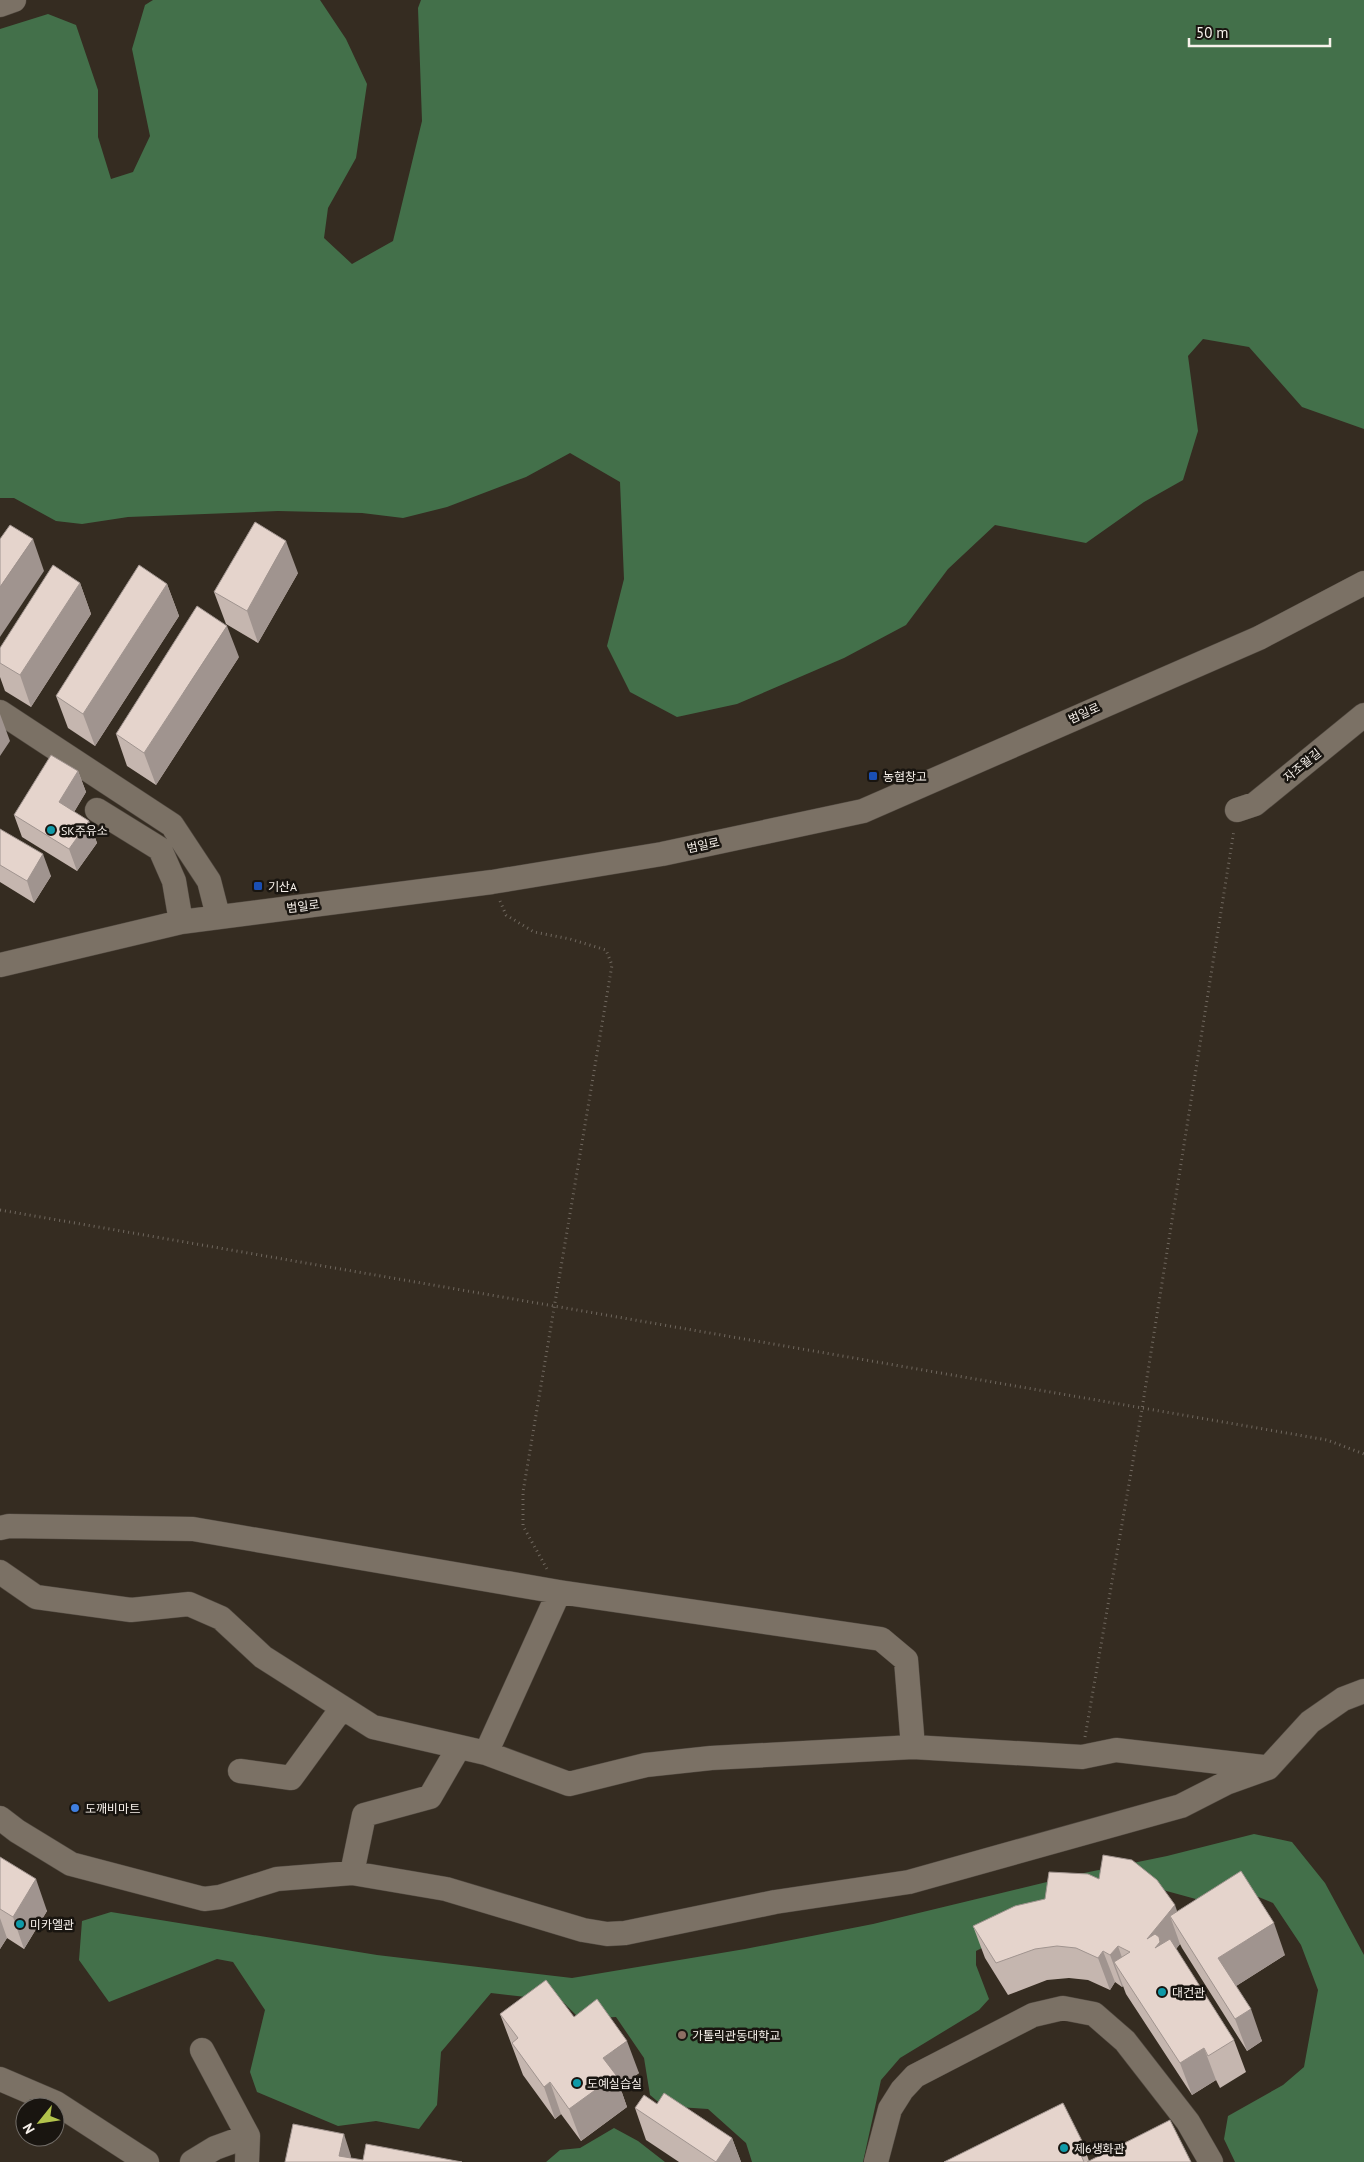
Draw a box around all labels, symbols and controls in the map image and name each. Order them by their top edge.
scale bar [1189,15,1330,47]
text: 50 m [1196,23,1229,42]
street label: 범일로 [1066,699,1102,727]
street label: 자조왈길 [1280,745,1324,785]
place label: 농협창고 [883,769,927,784]
marker: 농협창고 [867,770,879,782]
place label: SK주유소 [61,823,108,838]
marker: SK주유소 [45,824,57,836]
street label: 범일로 [685,834,721,856]
place label: 기산A [268,879,297,894]
marker: 기산A [252,880,264,892]
street label: 범일로 [286,897,320,915]
place label: 도깨비마트 [85,1801,140,1816]
marker: 도깨비마트 [69,1802,81,1814]
place label: 미카엘관 [30,1917,74,1932]
marker: 미카엘관 [14,1918,26,1930]
place label: 대건관 [1172,1985,1205,2000]
marker: 대건관 [1156,1986,1168,1998]
place label: 가톨릭관동대학교 [692,2028,780,2043]
marker: 가톨릭관동대학교 [676,2029,688,2041]
place label: 도예실습실 [587,2076,642,2091]
marker: 도예실습실 [571,2077,583,2089]
north arrow [15,2097,65,2147]
text: N [19,2120,39,2137]
place label: 제6생화관 [1074,2141,1125,2156]
marker: 제6생화관 [1058,2142,1070,2154]

